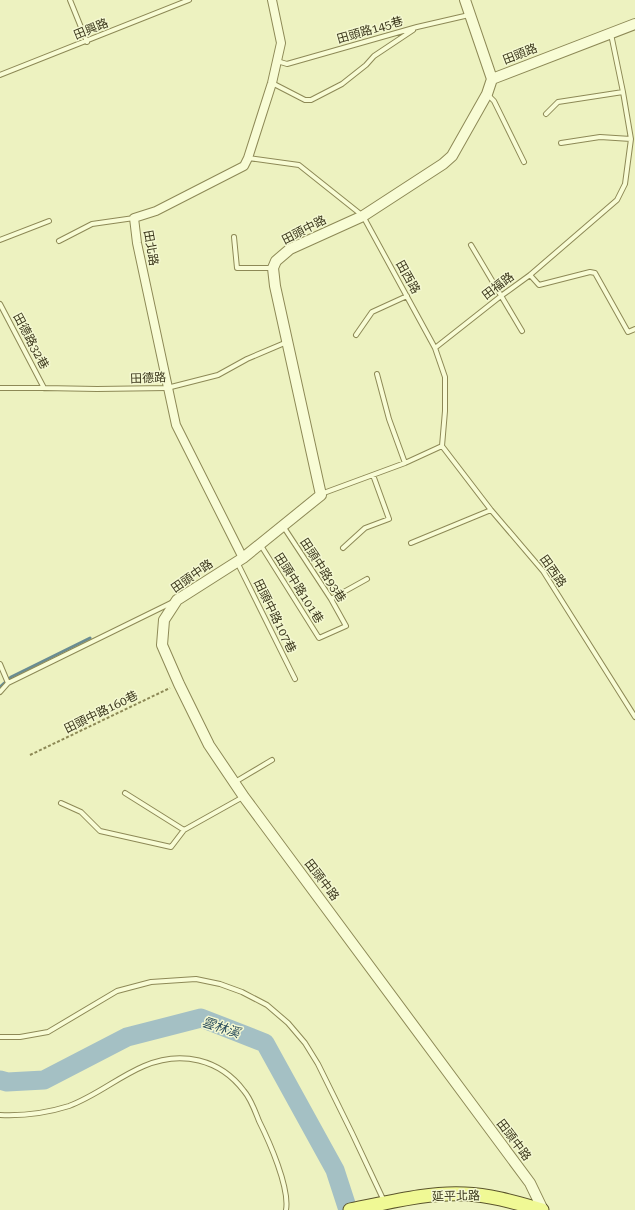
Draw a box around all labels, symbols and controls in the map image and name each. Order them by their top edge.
street label: 田頭路145巷 [335,14,405,46]
street label: 田興路 [72,16,110,42]
street label: 田頭路 [501,41,539,67]
street label: 田頭中路 [279,213,329,247]
street label: 田北路 [141,229,161,267]
street label: 田西路 [393,258,423,296]
street label: 田福路 [479,270,517,302]
street label: 田德路32巷 [10,311,52,371]
street label: 田德路 [130,370,166,386]
street label: 田頭中路93巷 [297,535,349,605]
street label: 田頭中路101巷 [272,550,326,626]
street label: 田西路 [537,552,569,590]
street label: 田頭中路 [168,556,216,596]
street label: 田頭中路107巷 [251,577,299,655]
street label: 田頭中路160巷 [62,688,140,736]
street label: 田頭中路 [302,857,342,903]
water label: 雲林溪 [200,1014,244,1041]
street label: 田頭中路 [494,1117,534,1163]
street label: 延平北路 [432,1189,480,1203]

